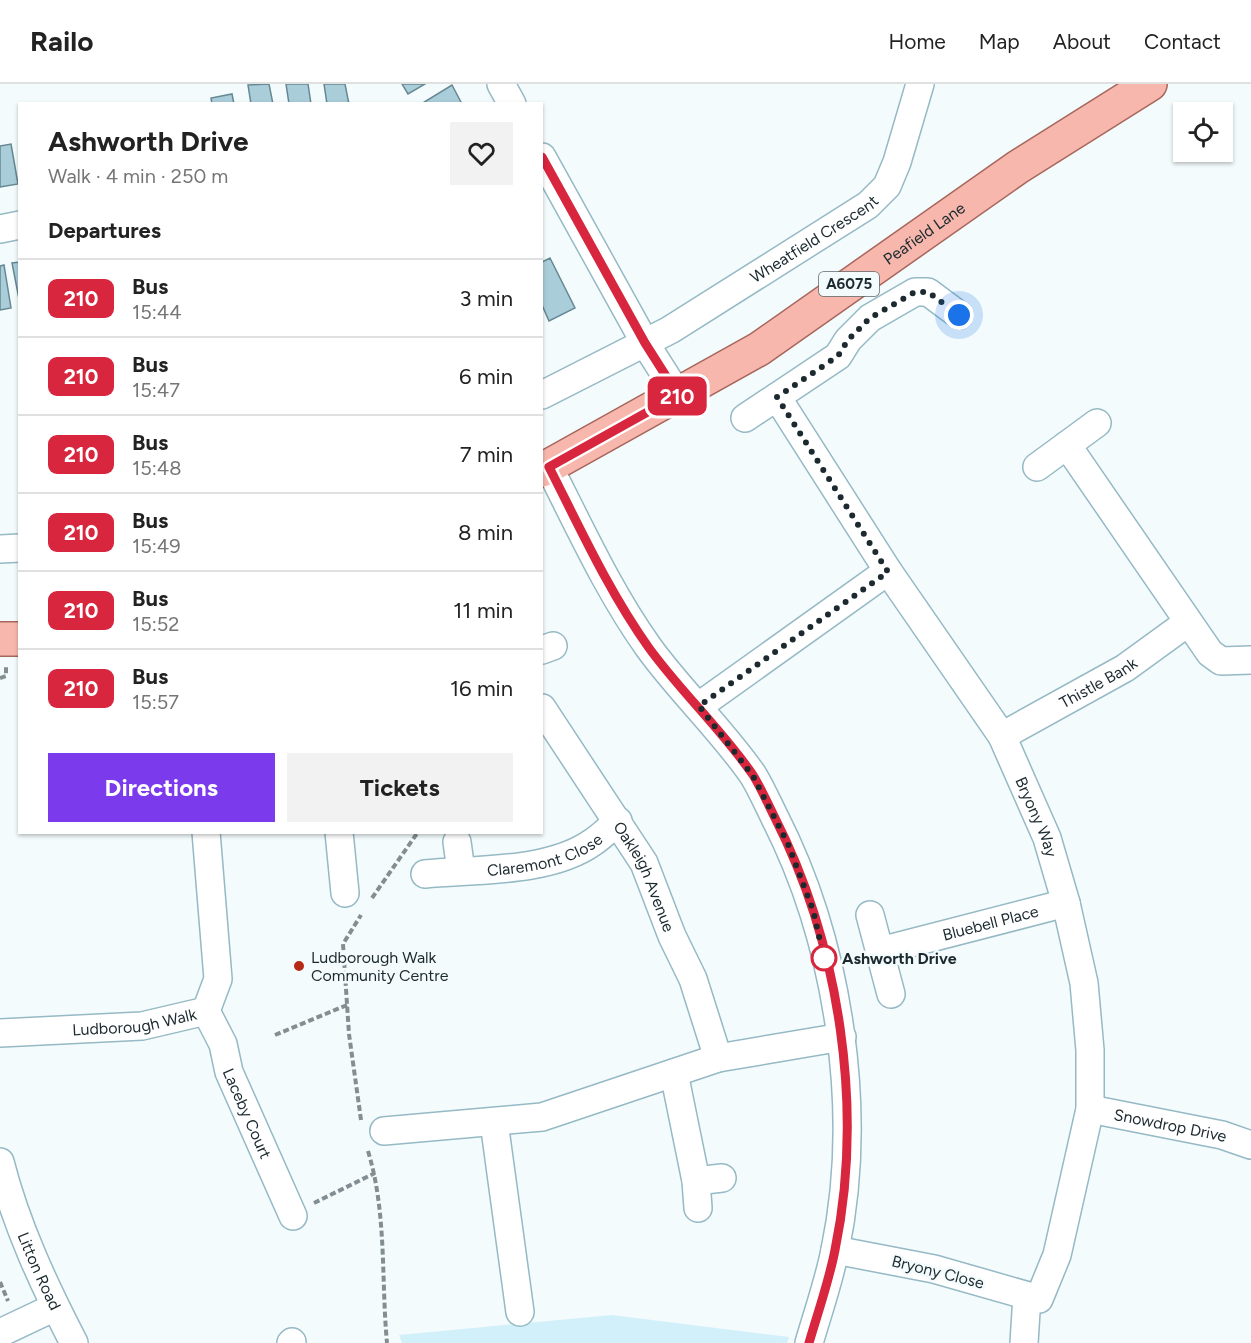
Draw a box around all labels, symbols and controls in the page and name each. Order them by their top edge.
text: Railo [30,24,93,58]
text: Home [889,29,946,54]
text: Map [979,29,1020,54]
text: About [1053,29,1111,54]
text: Contact [1144,29,1221,54]
map controls [1173,102,1233,162]
button: locate [1173,102,1233,162]
button: heart [450,122,513,185]
text: Ashworth Drive [48,124,248,158]
text: Walk · 4 min · 250 m [48,164,228,188]
street label: Wheatfield Crescent [746,191,882,287]
street label: Peafield Lane [879,198,969,268]
text: Departures [48,217,161,244]
road number: A6075 [819,272,879,296]
text: Bus [132,273,168,300]
text: 3 min [459,285,513,312]
text: 210 [64,286,98,311]
text: 15:44 [132,300,182,324]
your location [944,300,974,330]
text: Bus [132,351,168,378]
text: 6 min [459,363,513,390]
text: 210 [64,364,98,389]
line badge: 210 [642,376,712,416]
text: 15:47 [132,378,180,402]
text: 210 [660,384,694,409]
text: Bus [132,429,168,456]
text: 7 min [460,441,513,468]
text: 210 [64,442,98,467]
text: 15:48 [132,456,182,480]
text: Bus [132,507,168,534]
text: 8 min [458,519,513,546]
text: 210 [64,520,98,545]
text: 15:49 [132,534,181,558]
text: Bus [132,585,168,612]
text: 11 min [453,597,513,624]
text: 210 [64,598,98,623]
text: 15:52 [132,612,180,636]
street label: Thistle Bank [1056,653,1141,712]
text: Bus [132,663,168,690]
text: 16 min [450,675,513,702]
text: 210 [64,676,98,701]
text: 15:57 [132,690,179,714]
button: Directions [48,753,275,822]
button: Tickets [287,753,513,822]
street label: Bryony Way [1012,774,1062,860]
street label: Oakleigh Avenue [610,818,679,935]
street label: Claremont Close [486,829,606,880]
street label: Bluebell Place [940,901,1041,944]
marker: Ashworth Drive [811,945,837,971]
place label: Ludborough Walk Community Centre [311,948,449,985]
place label: Ashworth Drive [842,949,957,968]
marker: Ludborough Walk Community Centre [292,959,306,973]
street label: Ludborough Walk [72,1004,198,1039]
street label: Laceby Court [219,1065,276,1161]
street label: Snowdrop Drive [1112,1104,1230,1146]
street label: Litton Road [14,1229,65,1313]
street label: Bryony Close [890,1251,986,1293]

